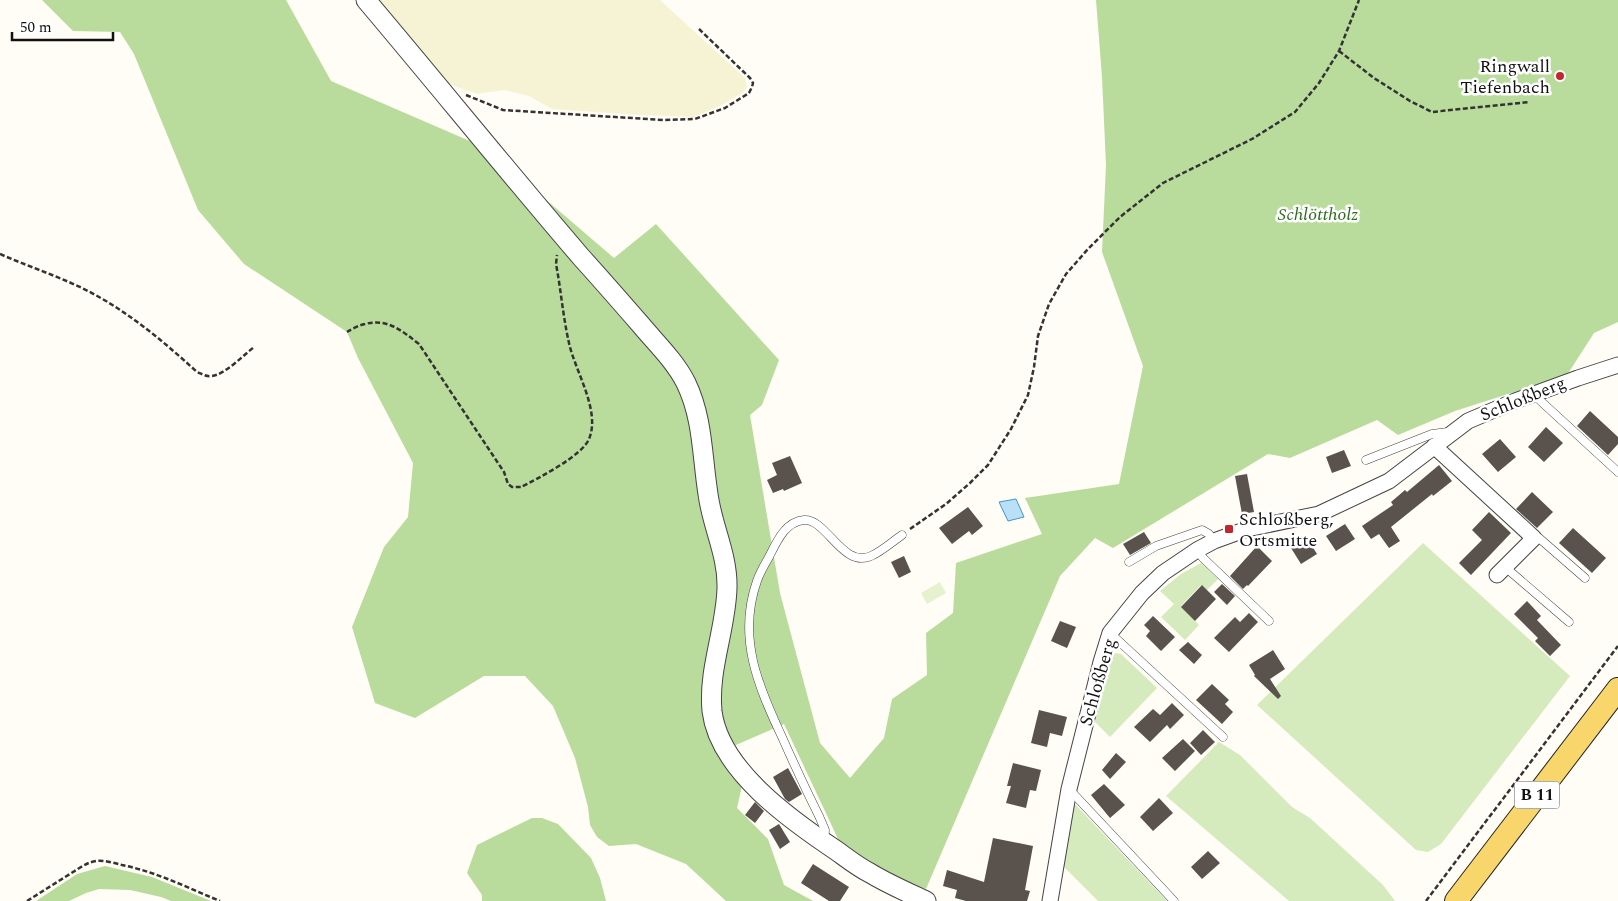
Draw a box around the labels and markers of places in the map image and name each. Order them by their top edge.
place label: Ringwall Tiefenbach [1460,53,1550,101]
marker: Ringwall Tiefenbach [1554,70,1566,82]
place label: Schloßberg, Ortsmitte [1239,506,1334,554]
marker: Schloßberg, Ortsmitte [1223,523,1235,535]

